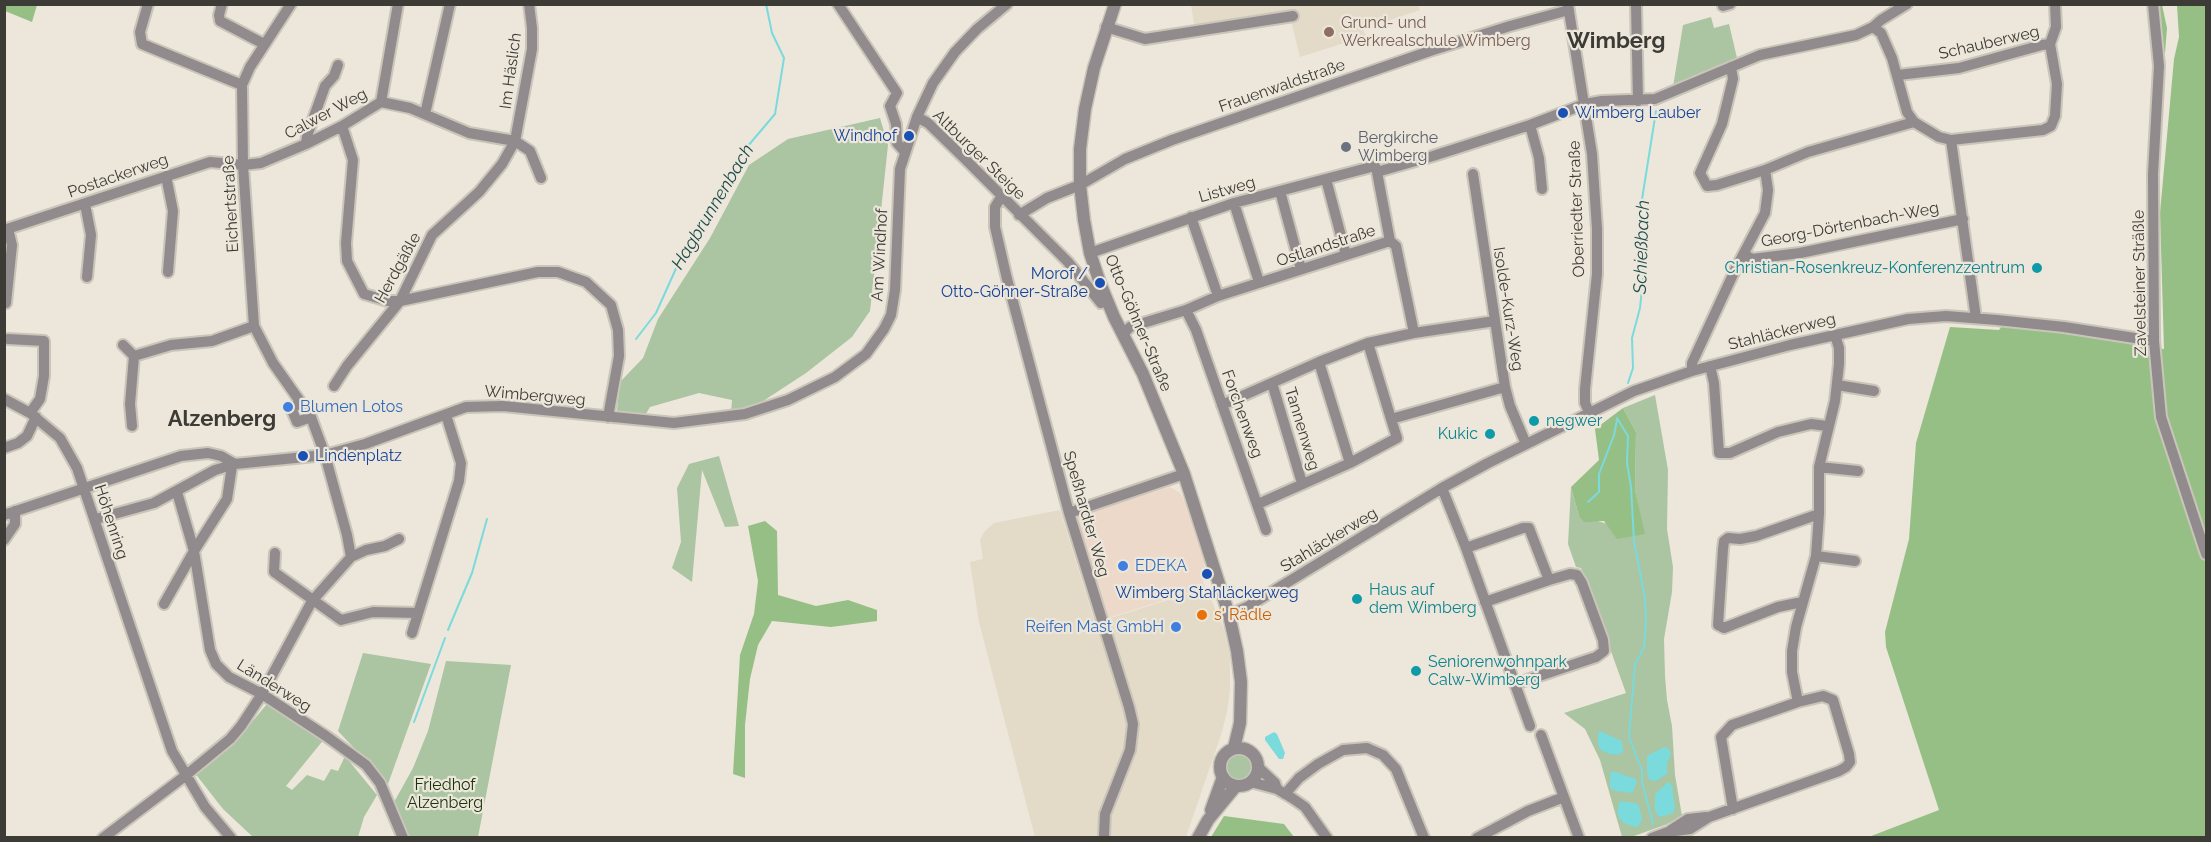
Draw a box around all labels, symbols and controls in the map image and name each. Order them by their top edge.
place label: Grund- und Werkrealschule Wimberg [1341,13,1531,51]
street label: Schauberweg [1937,22,2041,64]
marker: Grund- und Werkrealschule Wimberg [1322,25,1336,39]
district label: Wimberg [1567,28,1665,54]
street label: Im Häslich [496,32,526,110]
street label: Frauenwaldstraße [1216,55,1348,117]
street label: Calwer Weg [282,84,370,144]
place label: Wimberg Lauber [1575,103,1701,123]
street label: Altburger Steige [929,106,1029,204]
marker: Wimberg Lauber [1556,106,1570,120]
place label: Windhof [834,126,897,146]
place label: Bergkirche Wimberg [1358,128,1438,166]
marker: Windhof [902,129,916,143]
marker: Bergkirche Wimberg [1339,140,1353,154]
street label: Oberriedter Straße [1565,140,1589,278]
water label: Hagbrunnenbach [667,141,759,273]
street label: Postackerweg [65,150,171,202]
street label: Eichertstraße [219,155,243,253]
street label: Listweg [1197,173,1257,207]
street label: Georg-Dörtenbach-Weg [1759,198,1941,252]
water label: Schießbach [1630,200,1654,294]
street label: Am Windhof [868,208,892,302]
street label: Zavelsteiner Sträßle [2129,210,2151,356]
street label: Ostlandstraße [1274,221,1378,271]
street label: Herdgäßle [371,229,425,307]
street label: Isolde-Kurz-Weg [1489,246,1527,372]
street label: Otto-Göhner-Straße [1100,252,1176,394]
place label: Christian-Rosenkreuz-Konferenzzentrum [1725,258,2025,278]
marker: Christian-Rosenkreuz-Konferenzzentrum [2030,261,2044,275]
place label: Morof / Otto-Göhner-Straße [941,264,1088,302]
marker: Morof / Otto-Göhner-Straße [1093,276,1107,290]
street label: Stahläckerweg [1726,309,1838,355]
street label: Forchenweg [1217,367,1267,461]
street label: Wimbergweg [484,382,586,410]
street label: Tannenweg [1280,385,1324,473]
place label: Blumen Lotos [300,397,403,417]
marker: Blumen Lotos [281,400,295,414]
district label: Alzenberg [168,406,276,432]
place label: negwer [1546,411,1602,431]
marker: negwer [1527,414,1541,428]
place label: Kukic [1438,424,1478,444]
marker: Kukic [1483,427,1497,441]
place label: Lindenplatz [315,446,402,466]
marker: Lindenplatz [296,449,310,463]
street label: Speßhardter Weg [1059,449,1113,579]
street label: Höhenring [90,482,132,562]
street label: Stahläckerweg [1277,503,1381,577]
place label: EDEKA [1135,556,1187,576]
marker: EDEKA [1116,559,1130,573]
marker: Wimberg Stahläckerweg [1200,567,1214,581]
place label: Haus auf dem Wimberg [1369,580,1477,618]
place label: Wimberg Stahläckerweg [1115,583,1299,603]
marker: Haus auf dem Wimberg [1350,592,1364,606]
place label: s' Rädle [1214,605,1272,625]
marker: s' Rädle [1195,608,1209,622]
place label: Reifen Mast GmbH [1026,617,1164,637]
marker: Reifen Mast GmbH [1169,620,1183,634]
place label: Seniorenwohnpark Calw-Wimberg [1428,652,1567,690]
street label: Länderweg [233,656,315,716]
marker: Seniorenwohnpark Calw-Wimberg [1409,664,1423,678]
park label: Friedhof Alzenberg [407,775,483,813]

